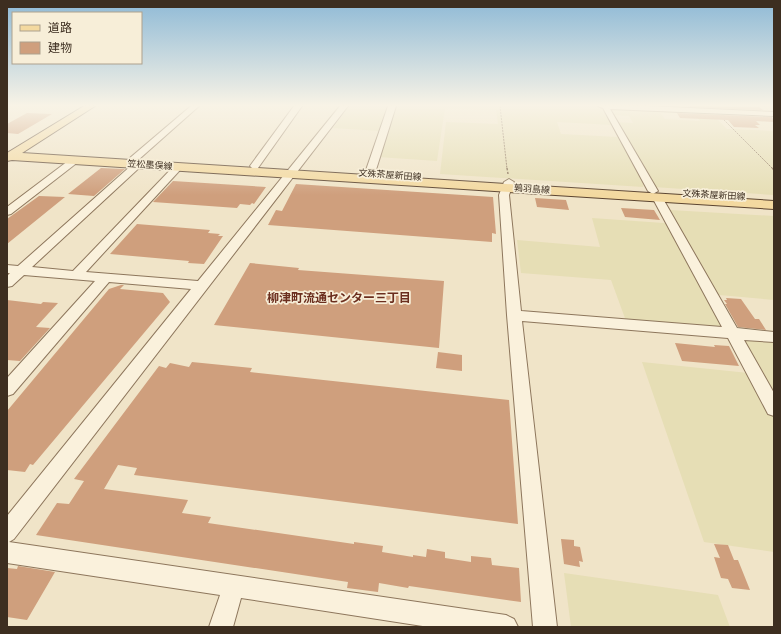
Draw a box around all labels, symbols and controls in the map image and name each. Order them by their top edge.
legend [12,12,142,64]
text: 道路 [48,21,72,35]
text: 建物 [48,41,72,55]
street label: 笠松墨俣線 [127,158,174,172]
street label: 文殊茶屋新田線 [358,168,423,182]
street label: 鶉羽島線 [514,183,551,195]
street label: 文殊茶屋新田線 [682,188,747,202]
district label: 柳津町流通センター三丁目 [267,291,411,305]

